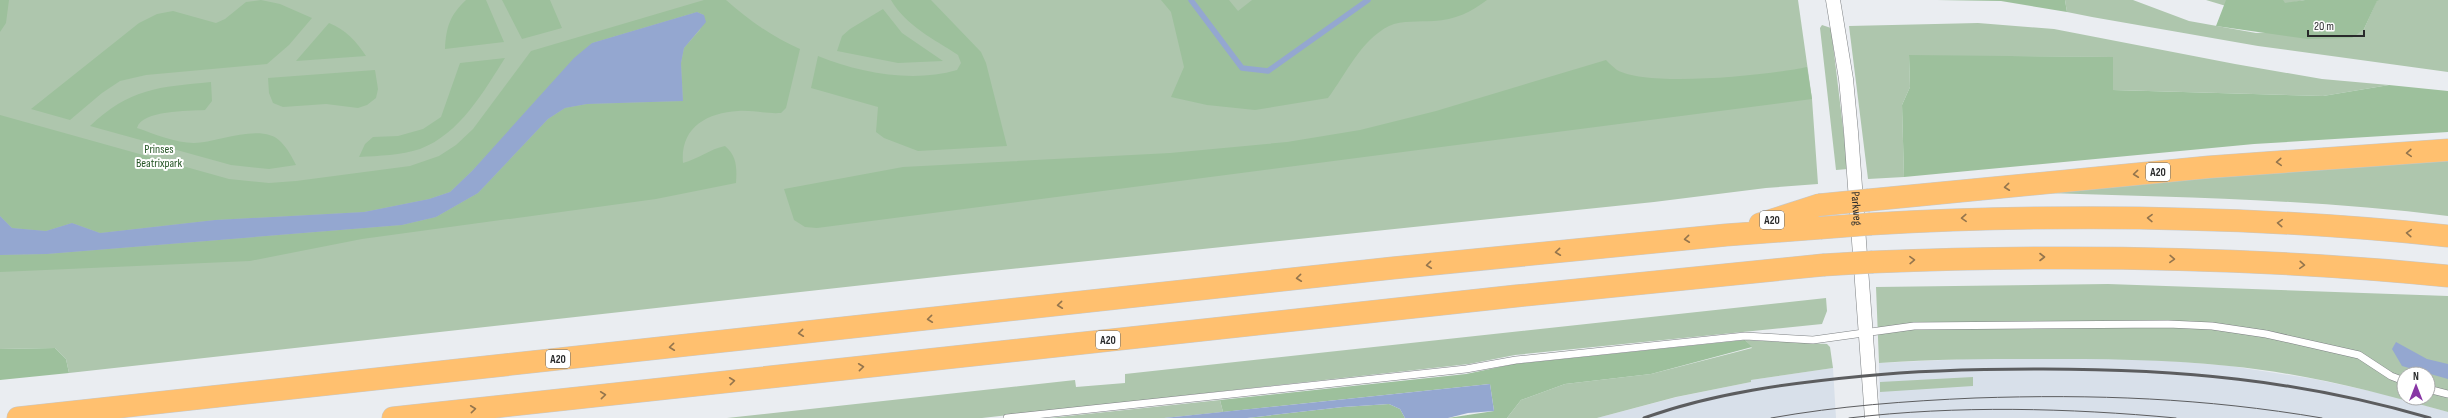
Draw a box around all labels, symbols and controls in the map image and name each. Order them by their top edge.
scale bar [2308,12,2364,38]
text: 20 m [2314,19,2334,34]
park label: Prinses Beatrixpark [136,142,183,171]
one-way arrow [2406,148,2412,157]
one-way arrow [2276,158,2282,167]
road number: A20 [2146,163,2170,181]
one-way arrow [2133,170,2139,179]
one-way arrow [2004,182,2010,191]
street label: Parkweg [1847,191,1865,226]
road number: A20 [1760,211,1784,229]
one-way arrow [1961,214,1967,223]
one-way arrow [2147,214,2153,222]
one-way arrow [2277,219,2283,228]
one-way arrow [2406,228,2412,237]
one-way arrow [1684,234,1690,243]
one-way arrow [1555,247,1561,256]
one-way arrow [2039,253,2045,261]
one-way arrow [2169,255,2175,263]
one-way arrow [1909,256,1915,264]
one-way arrow [1426,260,1432,269]
one-way arrow [2299,261,2305,270]
one-way arrow [1296,274,1303,283]
one-way arrow [1057,300,1063,309]
one-way arrow [927,314,933,323]
one-way arrow [798,328,804,337]
road number: A20 [1096,331,1120,349]
one-way arrow [669,342,675,351]
road number: A20 [546,350,570,368]
one-way arrow [858,363,864,372]
north arrow [2396,366,2436,406]
text: N [2413,370,2419,383]
one-way arrow [729,377,735,386]
one-way arrow [600,391,606,400]
one-way arrow [470,405,476,414]

